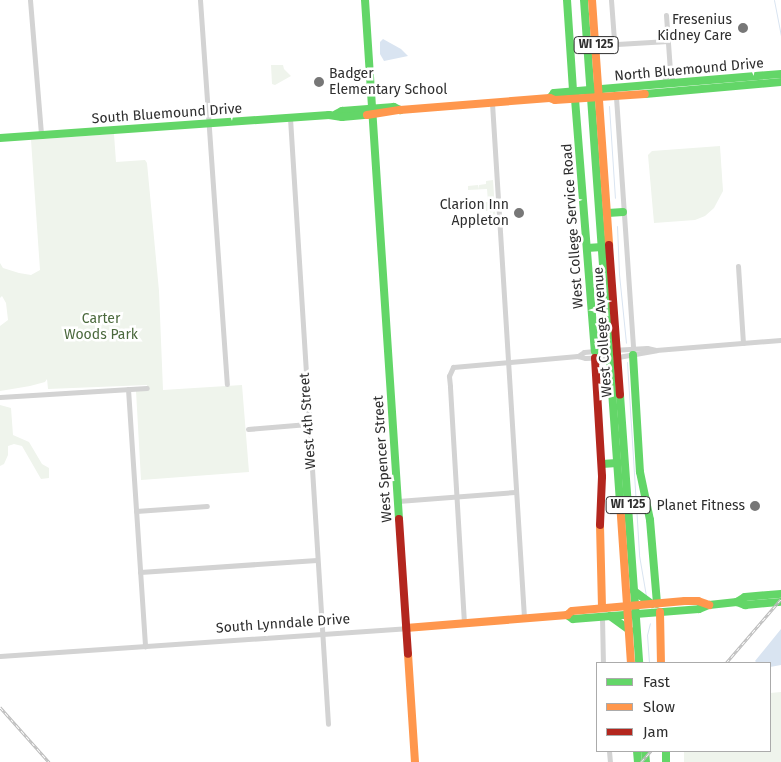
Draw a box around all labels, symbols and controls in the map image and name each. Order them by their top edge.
place label: Fresenius Kidney Care [657,12,732,44]
marker: Fresenius Kidney Care [736,21,750,35]
road number: WI 125 [574,36,618,54]
street label: North Bluemound Drive [614,55,764,85]
place label: Badger Elementary School [329,66,447,98]
marker: Badger Elementary School [313,76,325,88]
street label: South Bluemound Drive [91,100,243,128]
street label: West College Service Road [559,143,587,309]
place label: Clarion Inn Appleton [440,197,509,230]
marker: Clarion Inn Appleton [513,207,525,219]
street label: West College Avenue [590,266,616,398]
park label: Carter Woods Park [64,311,138,344]
street label: West 4th Street [296,372,320,470]
street label: West Spencer Street [370,395,396,523]
road number: WI 125 [606,496,650,514]
place label: Planet Fitness [657,498,745,514]
marker: Planet Fitness [749,500,761,512]
street label: South Lynndale Drive [215,611,351,637]
legend [596,662,771,752]
text: Fast [643,673,670,691]
text: Slow [643,698,675,716]
text: Jam [643,723,669,741]

